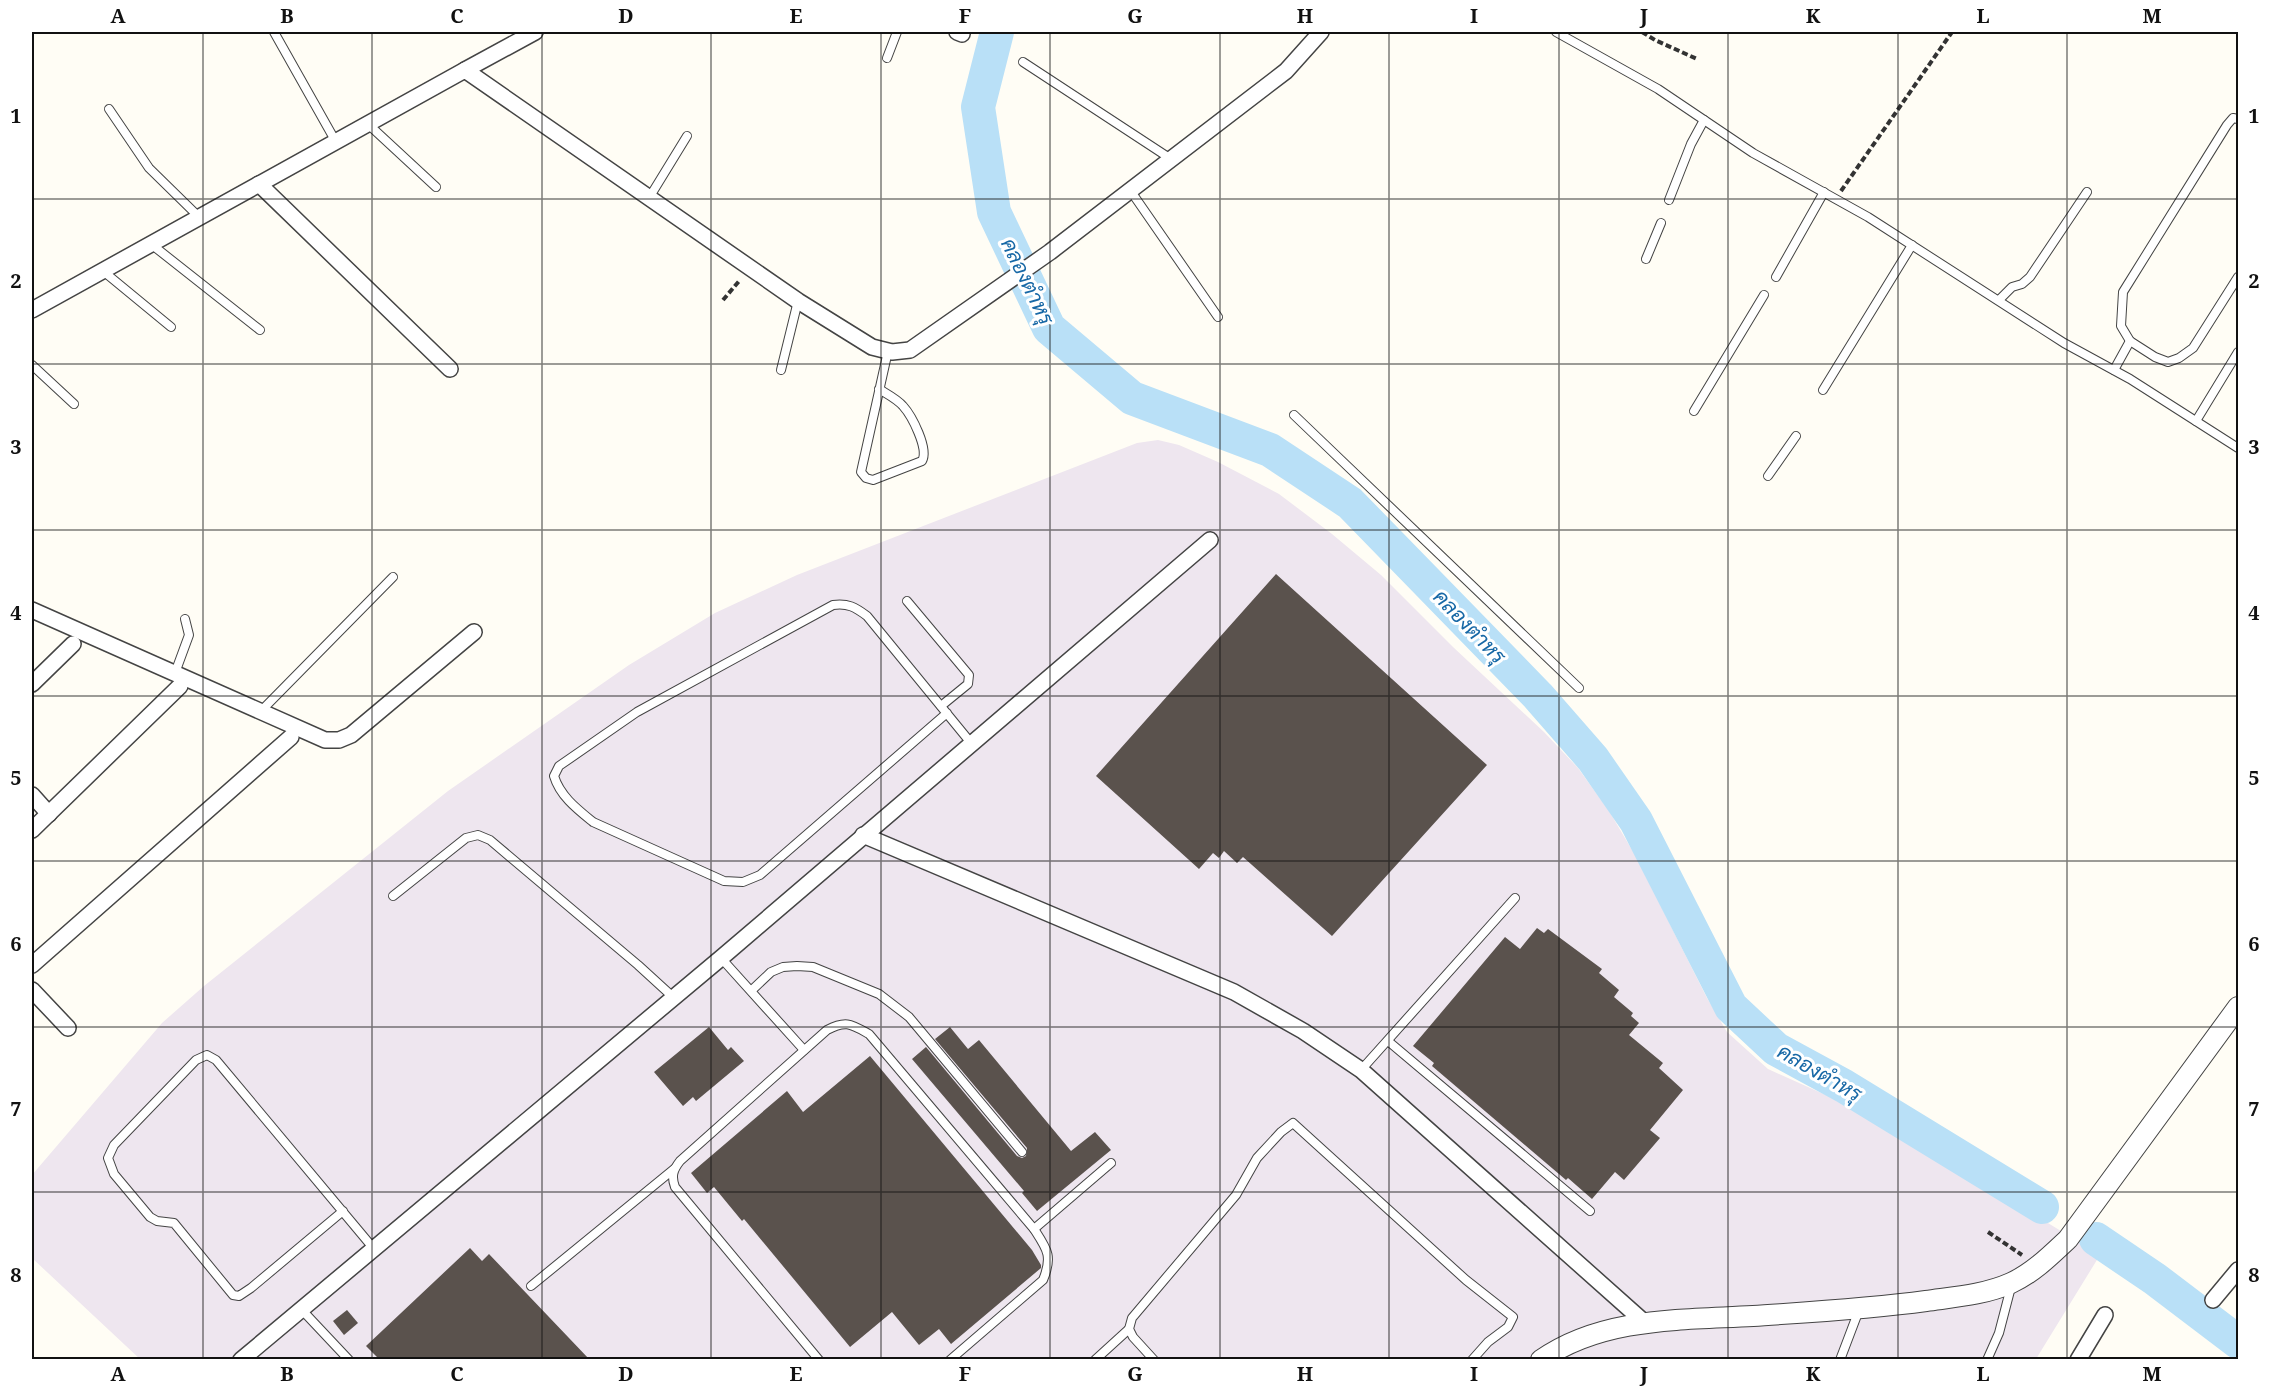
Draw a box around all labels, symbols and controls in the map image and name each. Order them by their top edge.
text: A [110,2,126,29]
text: B [280,2,294,29]
text: C [450,2,464,29]
text: D [618,2,634,29]
text: E [789,2,803,29]
text: F [959,2,971,29]
text: G [1127,2,1143,29]
text: H [1297,2,1313,29]
text: I [1470,2,1478,29]
text: J [1639,2,1648,29]
text: K [1806,2,1821,29]
text: L [1976,2,1990,29]
text: M [2142,2,2162,29]
text: 1 [10,102,22,129]
text: 1 [2248,102,2260,129]
water label: คลองตำหรุ [994,233,1061,330]
text: 2 [10,267,22,294]
text: 2 [2248,267,2260,294]
text: 3 [10,433,22,460]
text: 3 [2248,433,2260,460]
water label: คลองตำหรุ [1427,583,1513,671]
text: 4 [10,599,22,626]
text: 4 [2248,599,2260,626]
text: 5 [10,764,22,791]
text: 5 [2248,764,2260,791]
text: 6 [10,930,22,957]
text: 6 [2248,930,2260,957]
water label: คลองตำหรุ [1772,1037,1868,1109]
text: 7 [10,1095,22,1122]
text: 7 [2248,1095,2260,1122]
text: 8 [10,1261,22,1288]
text: 8 [2248,1261,2260,1288]
text: A [110,1360,126,1387]
text: B [280,1360,294,1387]
text: C [450,1360,464,1387]
text: D [618,1360,634,1387]
text: E [789,1360,803,1387]
text: F [959,1360,971,1387]
text: G [1127,1360,1143,1387]
text: H [1297,1360,1313,1387]
text: I [1470,1360,1478,1387]
text: J [1639,1360,1648,1387]
text: K [1806,1360,1821,1387]
text: L [1976,1360,1990,1387]
text: M [2142,1360,2162,1387]

